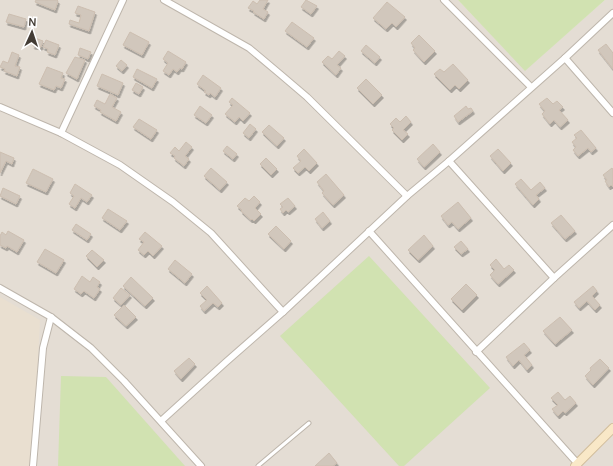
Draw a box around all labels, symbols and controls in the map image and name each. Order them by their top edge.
north arrow [12,12,52,52]
text: N [28,14,37,29]

